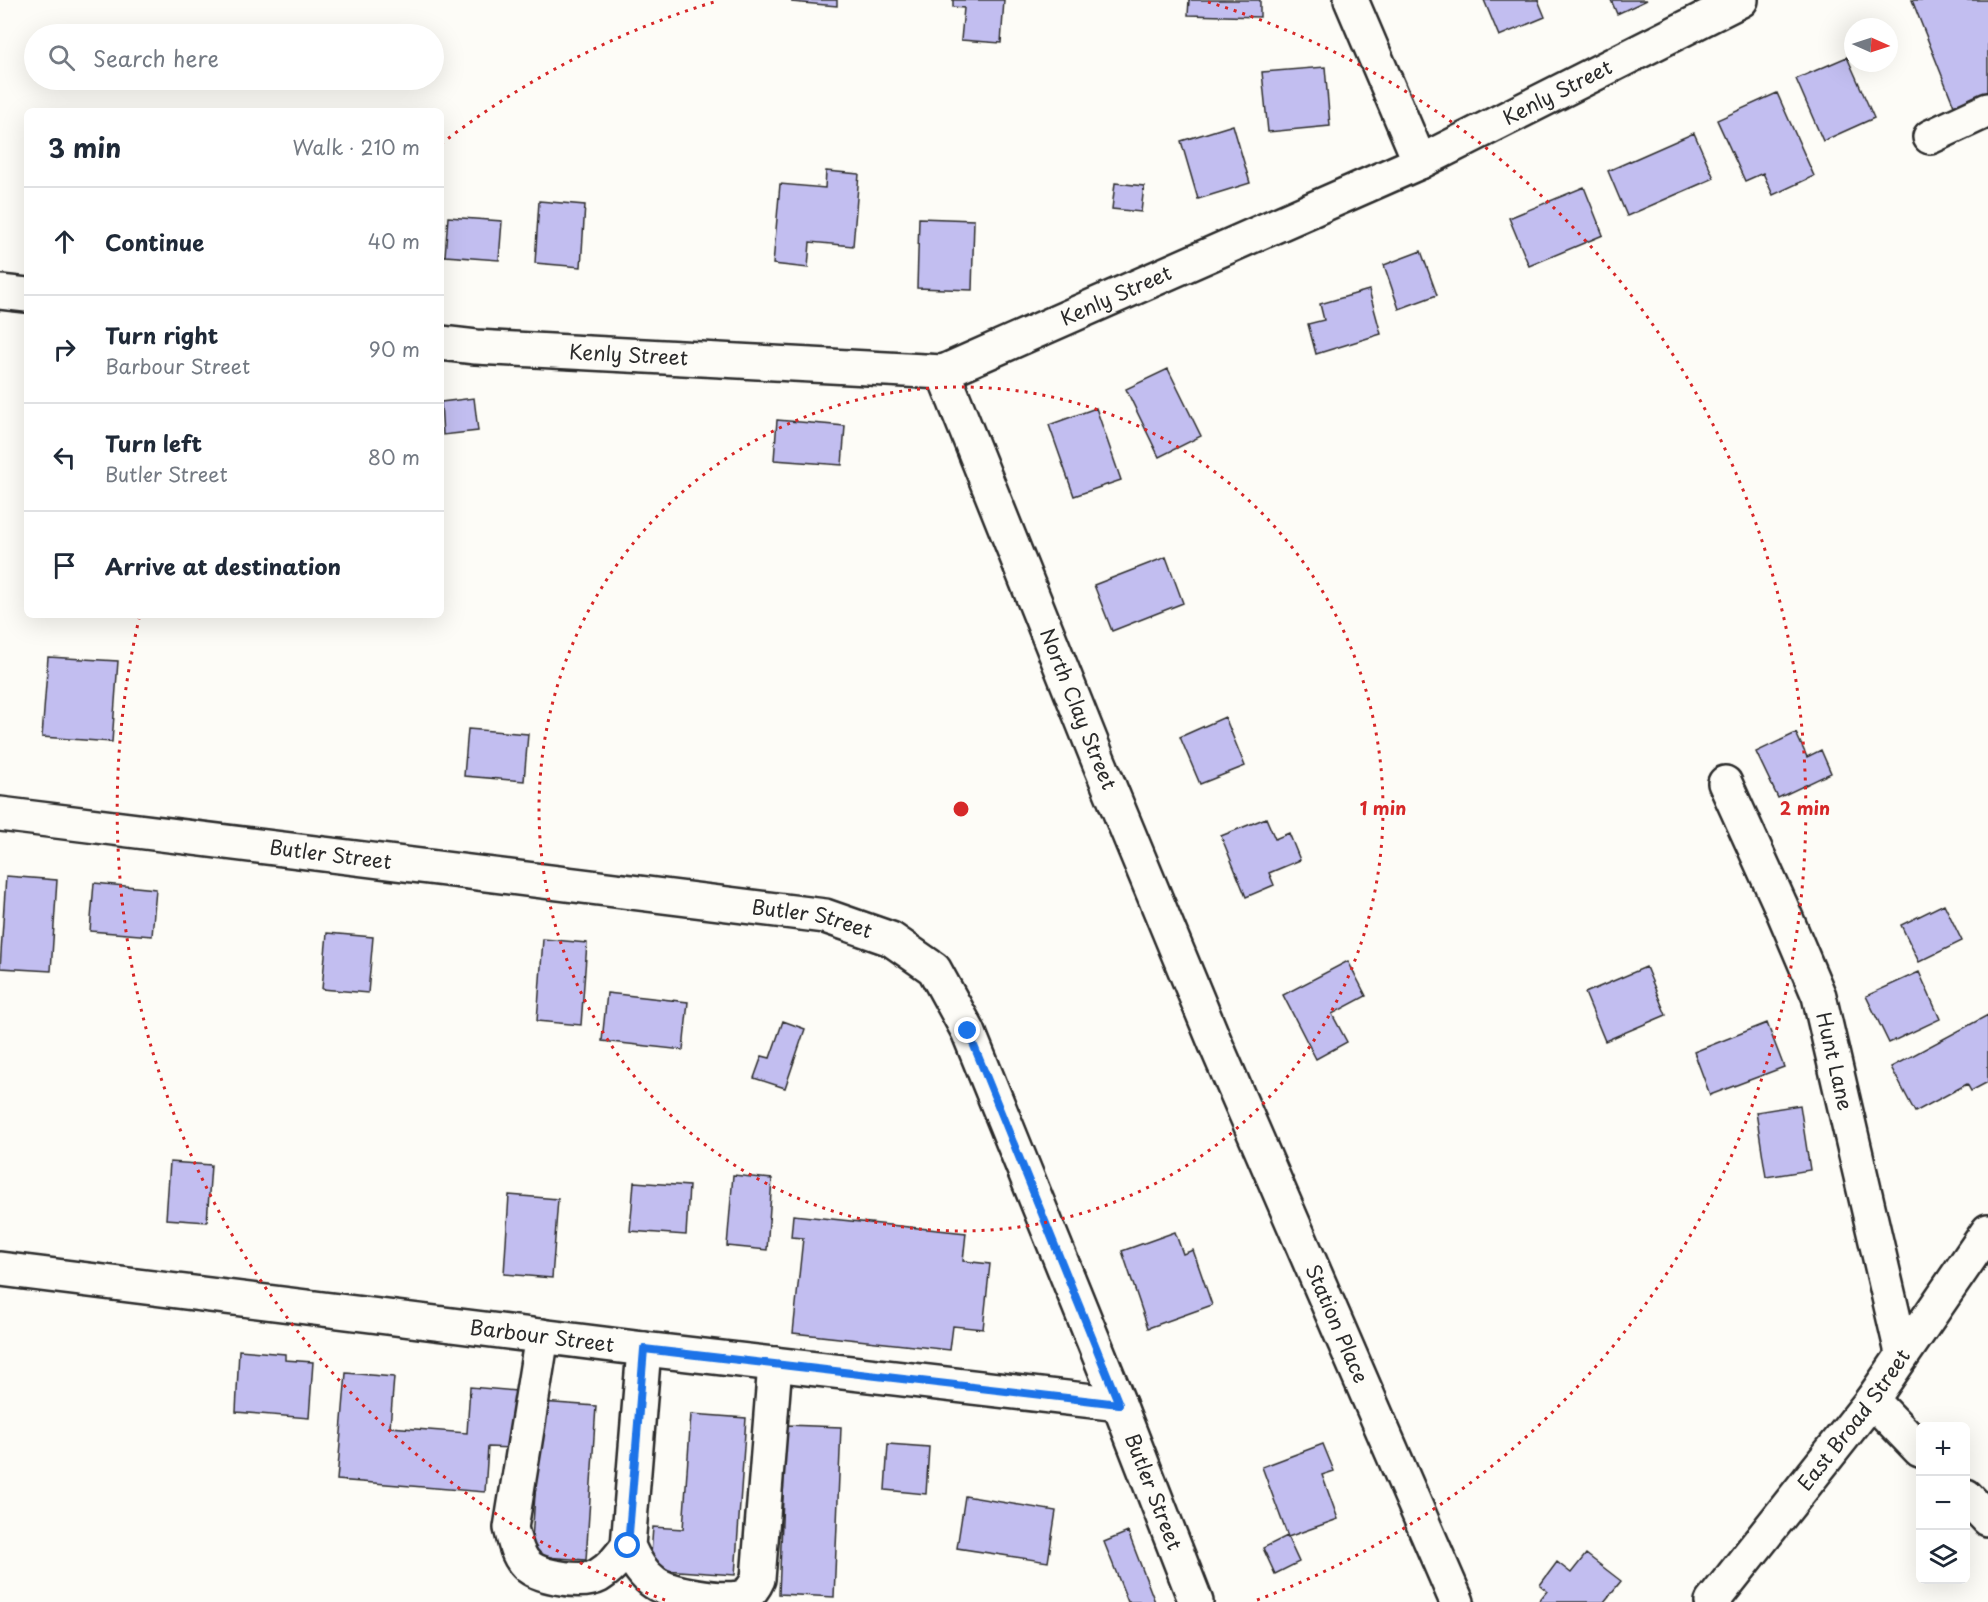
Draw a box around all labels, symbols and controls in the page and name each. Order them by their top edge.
north arrow [1844,18,1898,72]
search box [24,24,444,90]
icon: search [45,41,78,74]
text: Search here [93,41,219,74]
street label: Kenly Street [1497,52,1617,132]
text: 3 min [48,128,121,167]
text: Walk · 210 m [293,132,420,162]
icon: ahead [48,225,81,258]
text: Continue [105,225,204,258]
text: 40 m [368,226,420,256]
street label: Kenly Street [1055,257,1176,333]
text: Turn right [105,318,218,351]
icon: right [48,333,81,366]
text: 90 m [369,334,420,364]
street label: Kenly Street [568,336,689,372]
text: Barbour Street [105,351,250,381]
text: Turn left [105,426,202,459]
icon: left [48,441,81,474]
text: 80 m [368,442,420,472]
text: Butler Street [105,459,228,489]
icon: arrive [48,549,81,582]
text: Arrive at destination [105,549,341,582]
street label: North Clay Street [1033,623,1125,794]
text: 1 min [1360,794,1406,821]
text: 2 min [1780,794,1830,821]
centre of rings [951,799,971,819]
street label: Butler Street [268,831,393,876]
street label: Butler Street [750,891,877,945]
street label: Hunt Lane [1809,1009,1861,1113]
route end [954,1017,980,1043]
street label: Station Place [1299,1259,1377,1388]
street label: Barbour Street [468,1311,616,1359]
street label: East Broad Street [1790,1342,1917,1497]
map controls [1916,1422,1970,1584]
button: + [1916,1422,1970,1476]
street label: Butler Street [1118,1429,1190,1554]
button: − [1916,1476,1970,1530]
button: layers [1916,1530,1970,1584]
route start [614,1532,640,1558]

